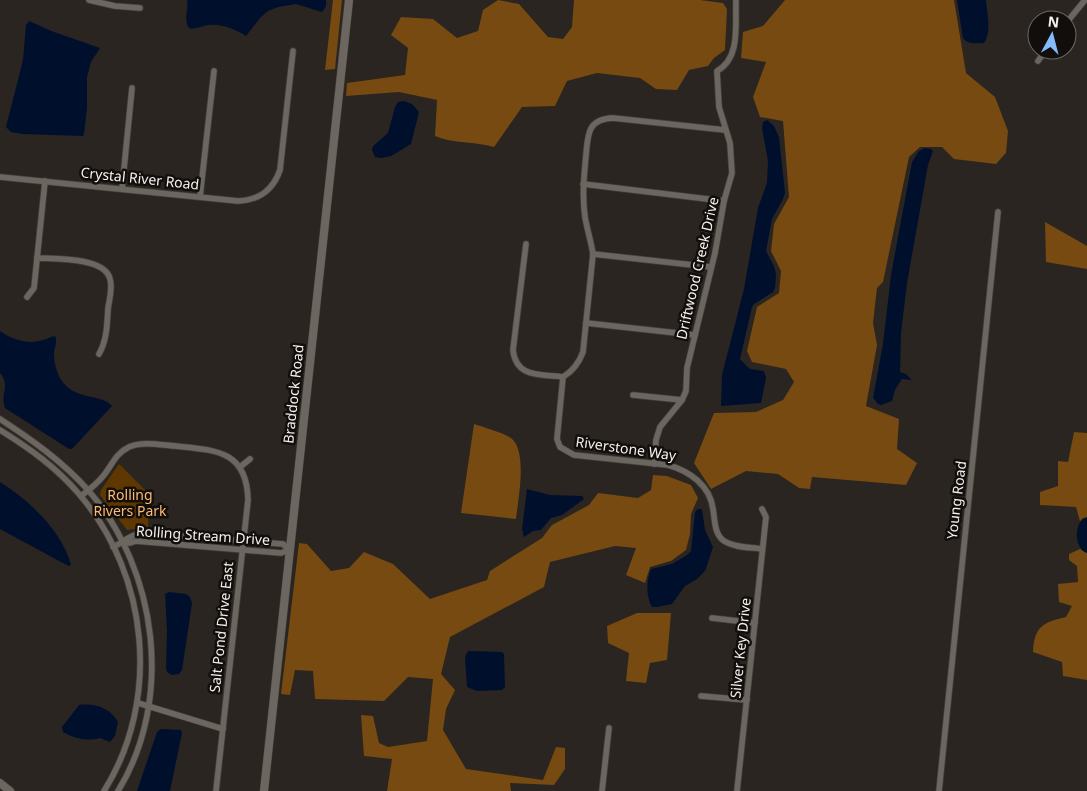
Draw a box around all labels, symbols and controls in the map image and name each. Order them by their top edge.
north arrow [1027,10,1077,60]
text: N [1047,11,1060,32]
street label: Crystal River Road [80,162,200,194]
street label: Driftwood Creek Drive [671,195,723,341]
street label: Braddock Road [278,343,308,445]
street label: Riverstone Way [575,432,678,465]
street label: Young Road [942,460,970,540]
park label: Rolling Rivers Park [93,485,167,520]
street label: Rolling Stream Drive [135,521,271,549]
street label: Salt Pond Drive East [205,561,237,693]
street label: Silver Key Drive [725,597,755,699]

